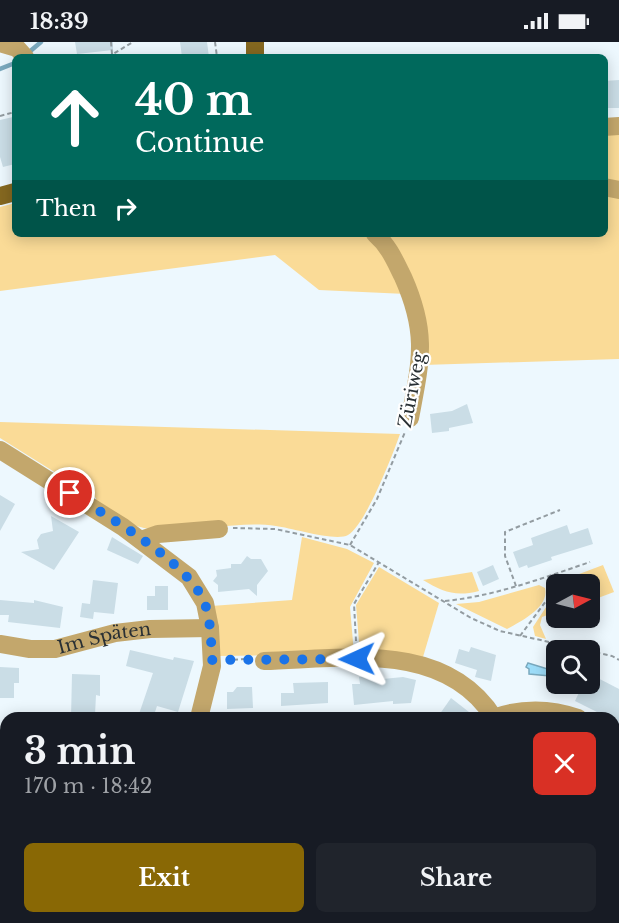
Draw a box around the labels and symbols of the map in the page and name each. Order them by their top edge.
street label: Züriweg [394,350,430,430]
pin [44,467,95,518]
north arrow [546,574,600,628]
street label: Im Späten [55,618,152,659]
position arrow [325,627,389,691]

